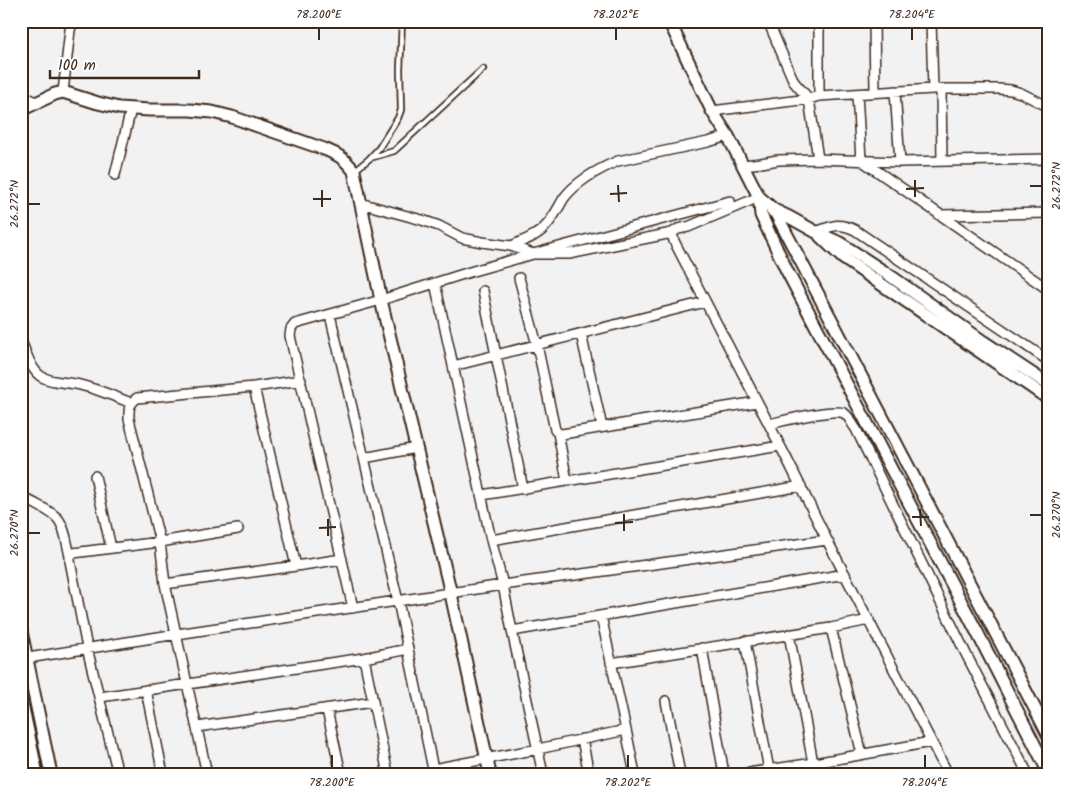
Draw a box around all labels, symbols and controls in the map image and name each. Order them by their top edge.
text: 78.200°E [296,5,343,24]
text: 78.202°E [593,5,640,24]
text: 78.204°E [889,5,936,24]
scale bar [50,48,199,80]
text: 100 m [58,54,96,78]
text: 26.272°N [1047,162,1066,210]
text: 26.272°N [5,180,24,228]
text: 26.270°N [1047,491,1066,539]
text: 26.270°N [5,509,24,557]
text: 78.200°E [309,773,356,792]
text: 78.202°E [605,773,652,792]
text: 78.204°E [902,773,949,792]

